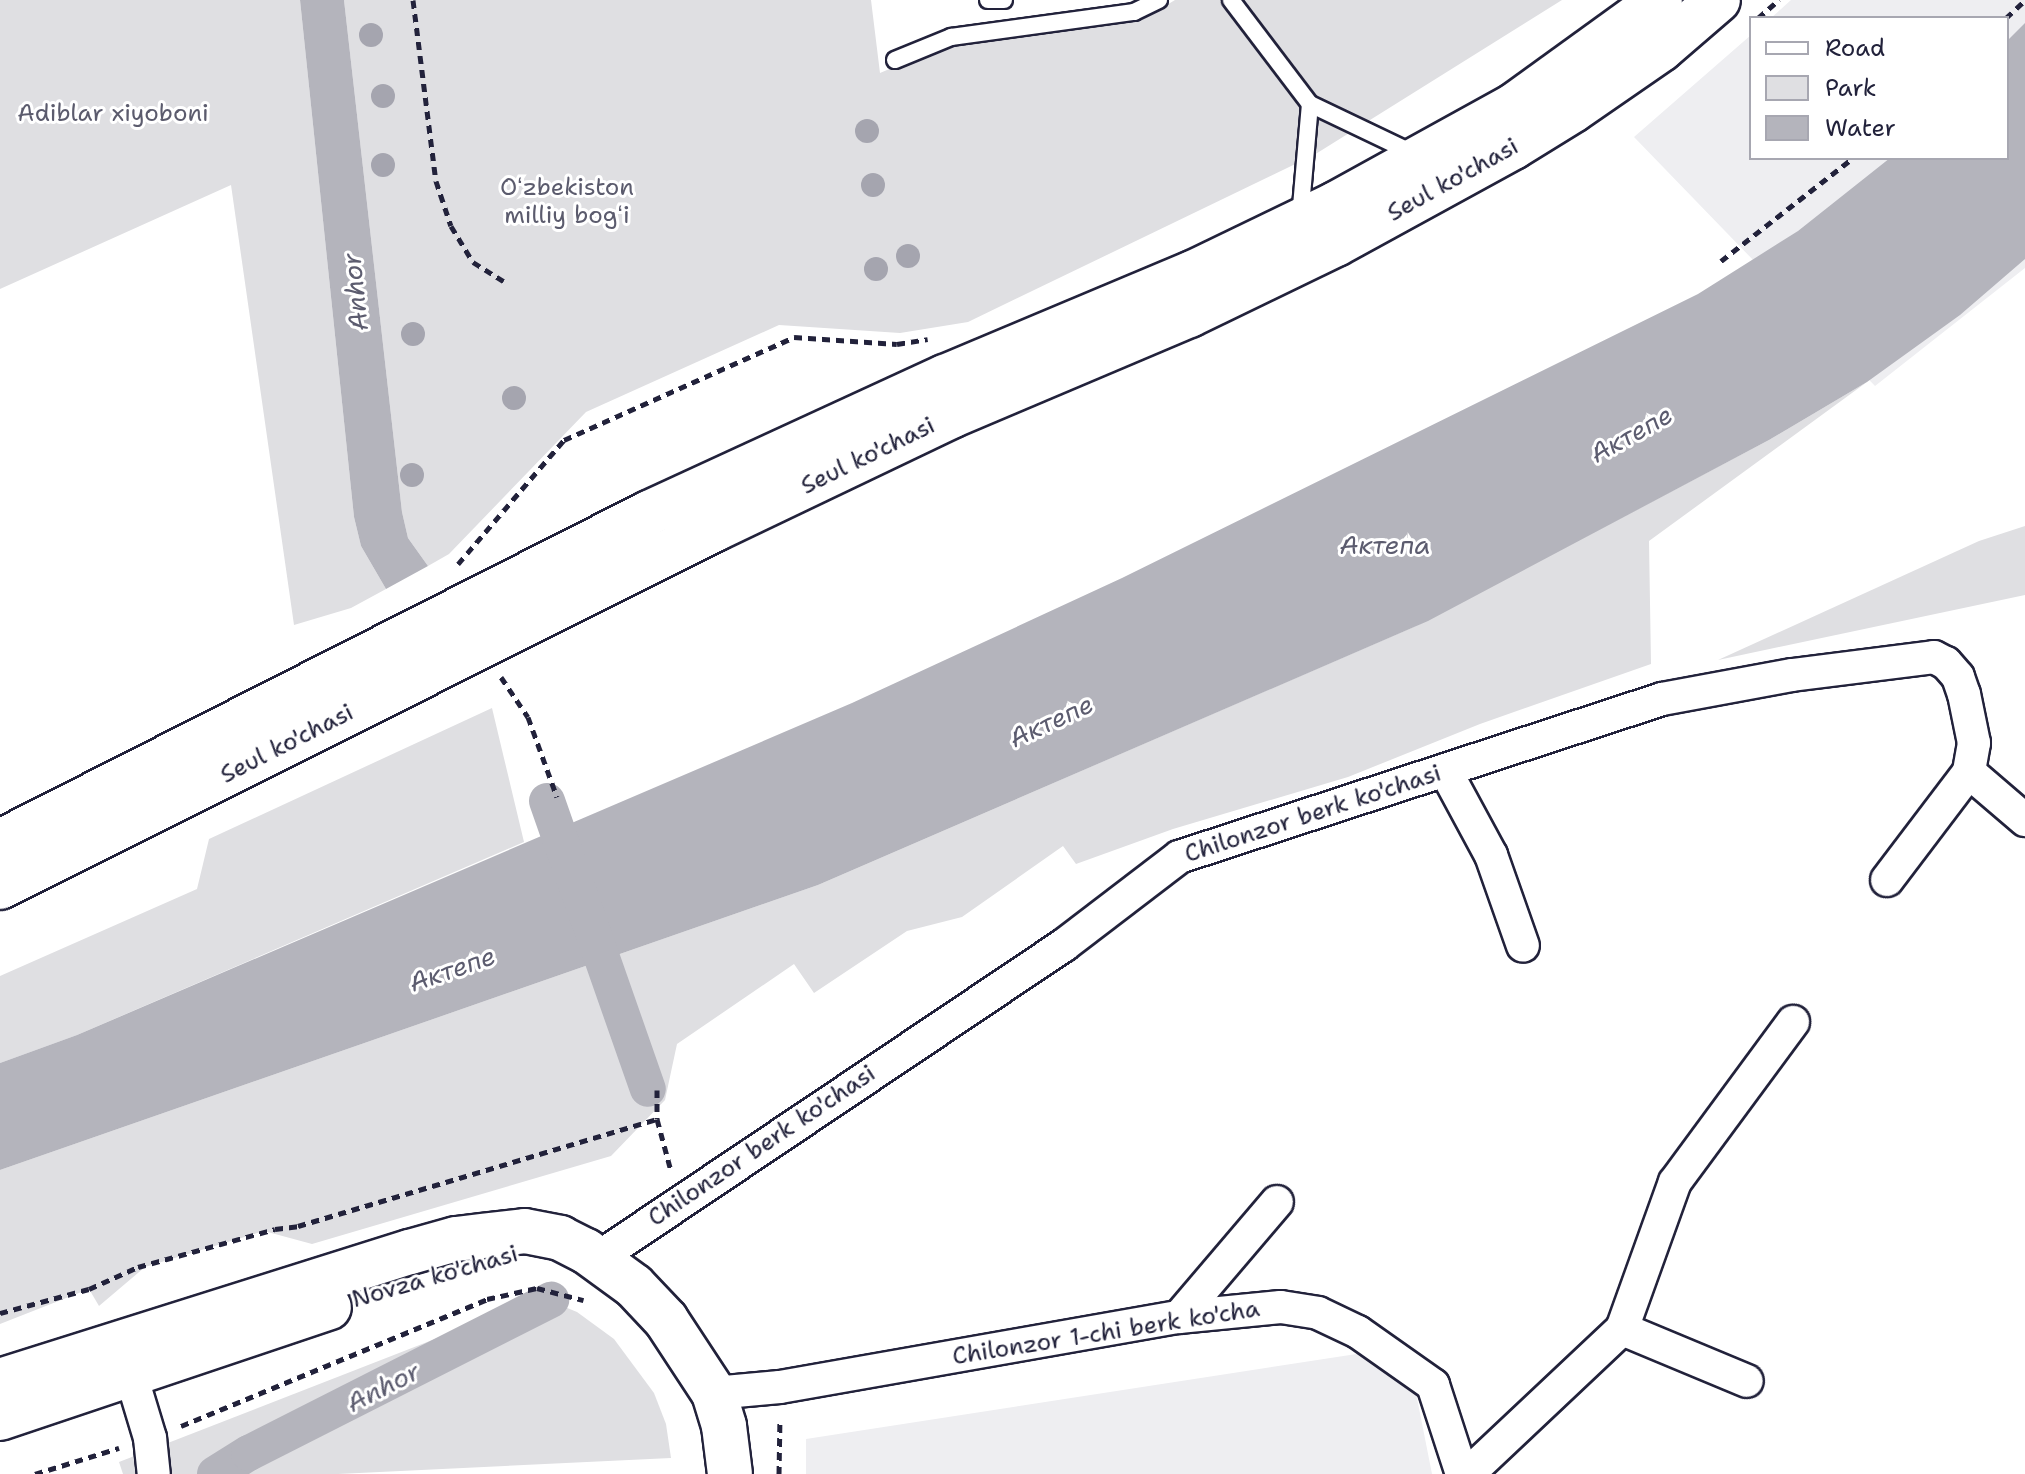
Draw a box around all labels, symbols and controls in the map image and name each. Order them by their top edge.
legend [1749,16,2009,160]
text: Road [1825,32,1885,64]
text: Park [1825,72,1877,104]
park label: Adiblar xiyoboni [17,100,209,128]
text: Water [1825,112,1896,144]
street label: Seul ko'chasi [1382,132,1524,228]
park label: Oʻzbekiston milliy bogʻi [500,174,634,230]
water label: Anhor [335,251,375,333]
water label: Актепе [1584,399,1678,469]
street label: Seul ko'chasi [796,411,940,501]
water label: Актепа [1340,529,1430,561]
water label: Актепе [1004,688,1098,754]
street label: Seul ko'chasi [216,698,358,790]
street label: Chilonzor berk ko'chasi [1181,759,1445,869]
water label: Актепе [405,940,499,998]
street label: Chilonzor berk ko'chasi [643,1059,881,1233]
street label: Novza ko'chasi [349,1240,521,1314]
street label: Chilonzor 1-chi berk ko'cha [950,1294,1262,1372]
water label: Anhor [341,1355,425,1419]

